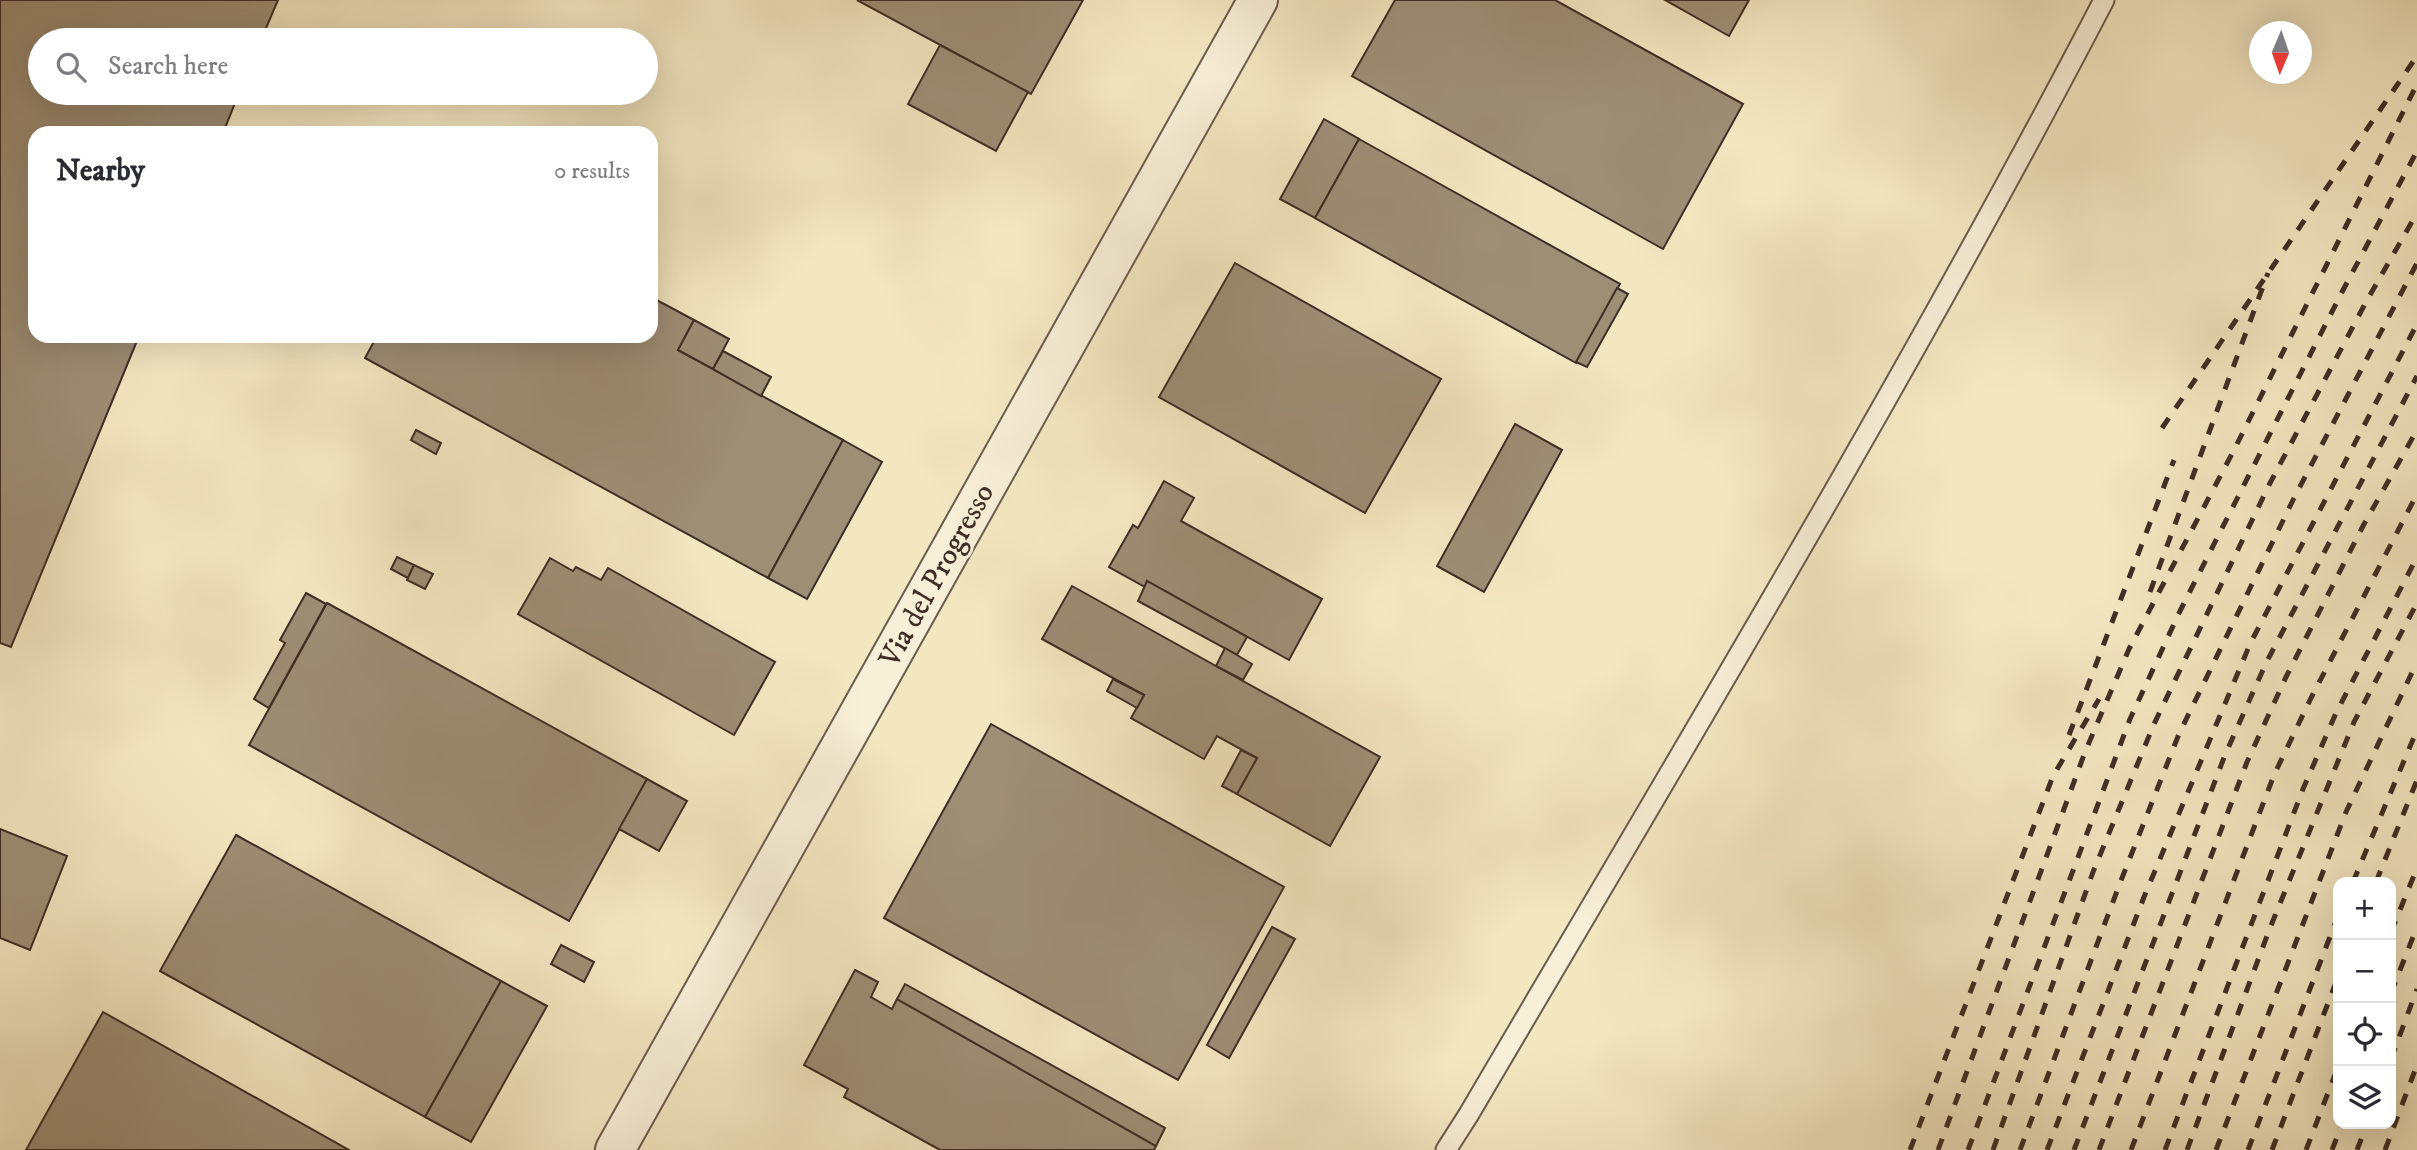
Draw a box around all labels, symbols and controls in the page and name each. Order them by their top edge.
north arrow [2249,21,2312,84]
search box [28,28,658,105]
icon: search [52,48,90,86]
text: Search here [108,50,228,83]
text: Nearby [56,153,145,190]
text: 0 results [554,157,630,186]
street label: Via del Progresso [871,477,1003,675]
map controls [2333,877,2396,1129]
button: + [2333,877,2396,940]
button: − [2333,940,2396,1003]
button: locate [2333,1003,2396,1066]
button: layers [2333,1066,2396,1129]

